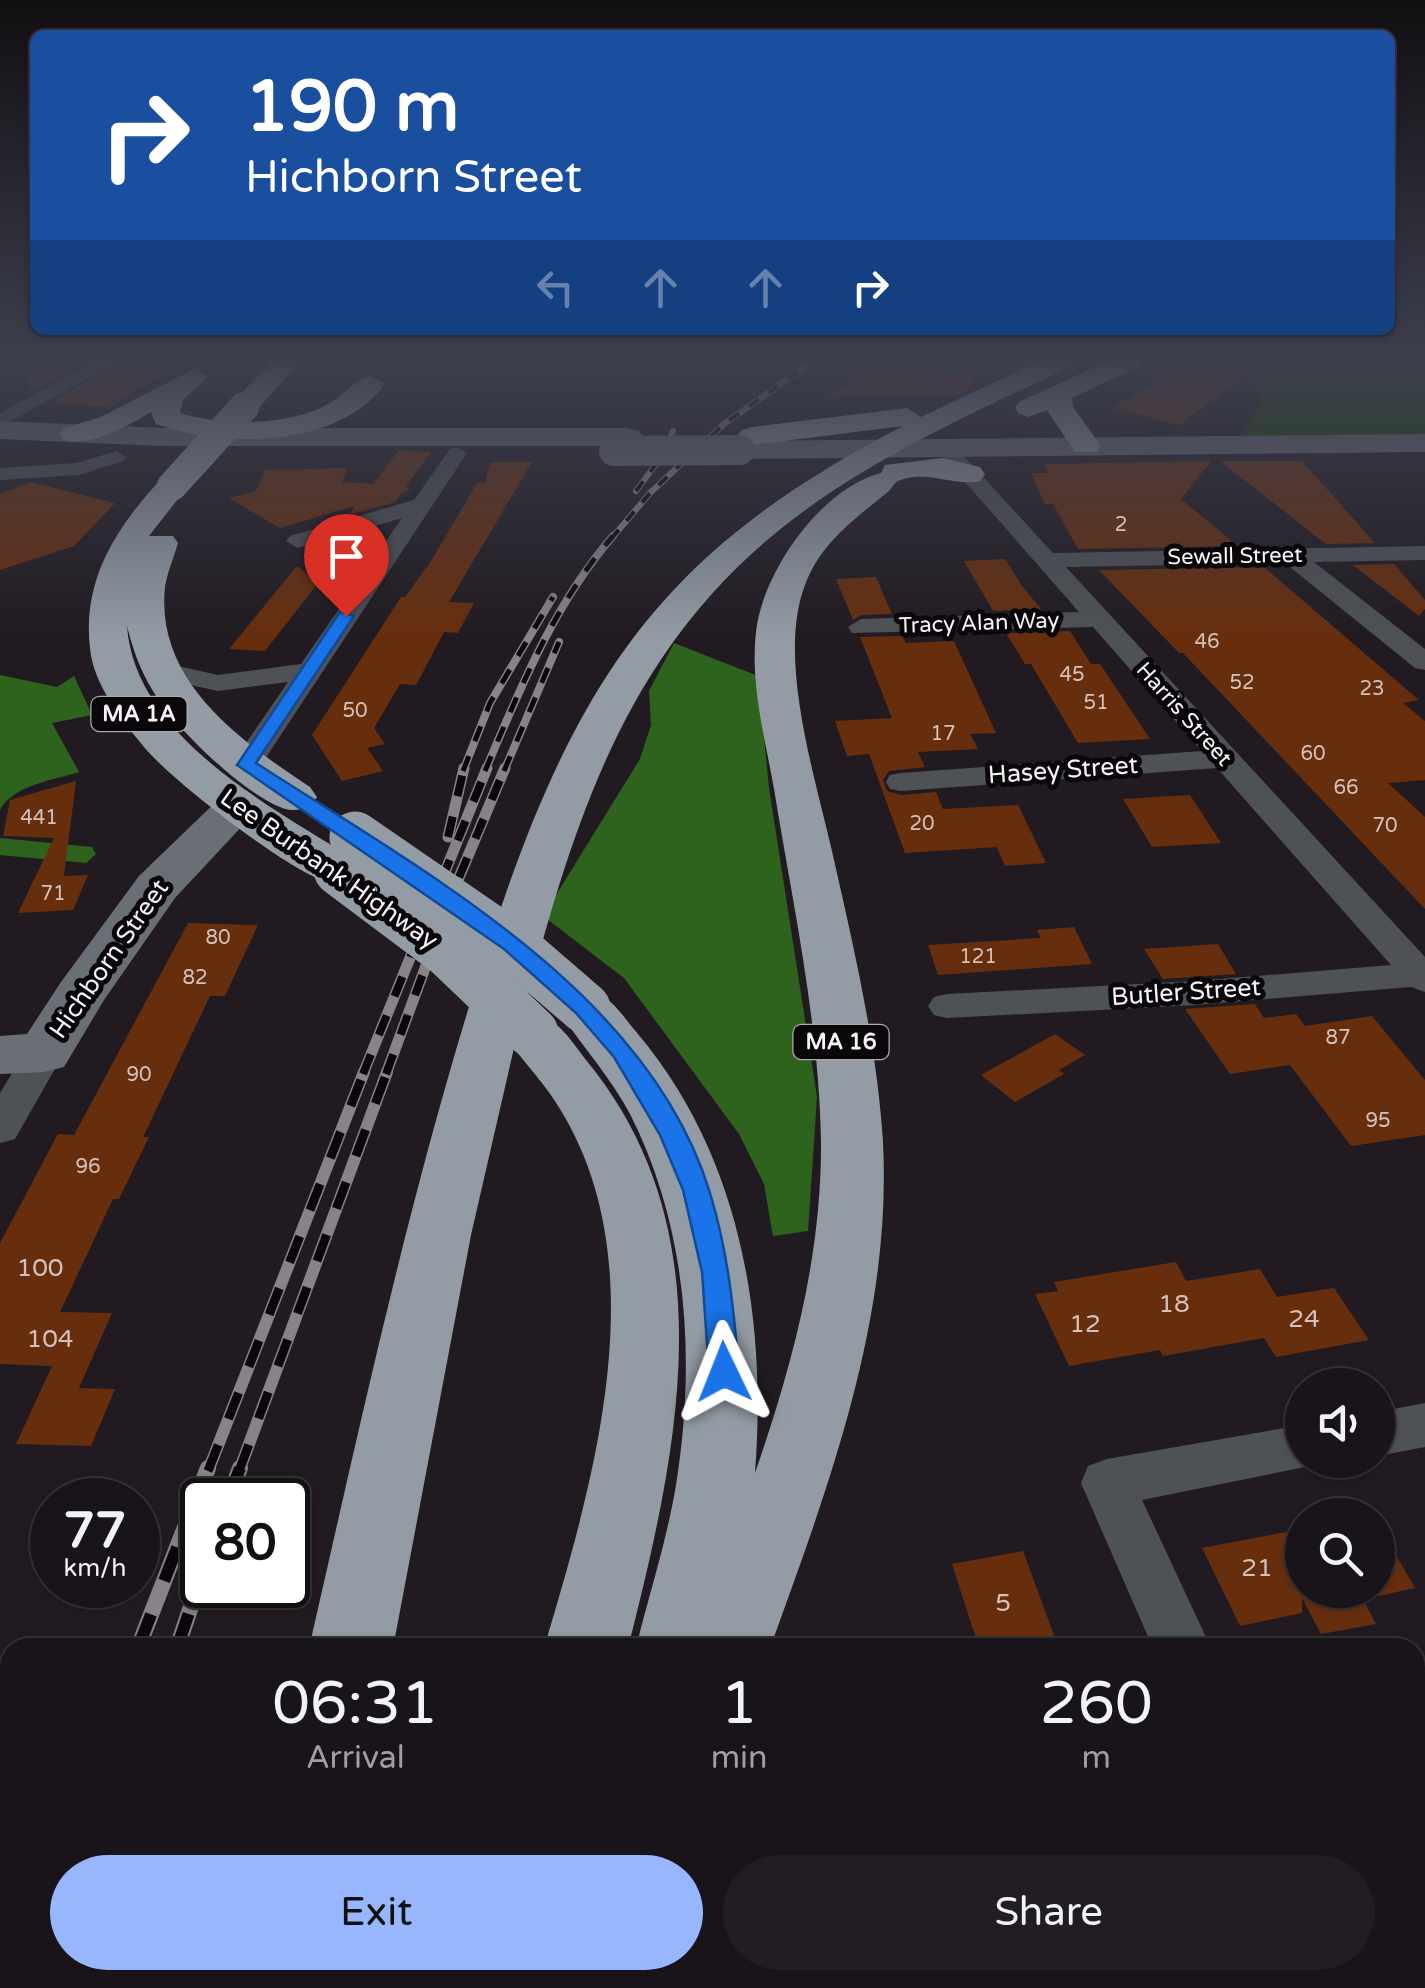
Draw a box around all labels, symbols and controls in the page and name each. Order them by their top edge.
text: 190 m [245,66,459,150]
icon: right [80,70,210,200]
text: Hichborn Street [245,151,582,205]
icon: left [528,260,583,315]
icon: ahead [633,260,688,315]
icon: ahead [738,260,793,315]
icon: right [843,260,898,315]
house number: 2 [1115,513,1127,537]
pin [304,514,389,617]
icon: arrive [319,529,374,584]
street label: Sewall Street [1167,542,1303,570]
street label: Tracy Alan Way [898,607,1060,639]
house number: 46 [1194,630,1220,654]
street label: Harris Street [1131,657,1237,771]
house number: 45 [1059,663,1085,687]
house number: 52 [1229,671,1255,695]
house number: 23 [1359,677,1385,701]
house number: 51 [1083,691,1109,715]
road number: MA 1A [92,697,186,731]
house number: 50 [342,699,368,723]
house number: 17 [930,722,956,746]
house number: 60 [1300,742,1326,766]
street label: Hasey Street [987,750,1139,790]
house number: 66 [1333,776,1359,800]
street label: Lee Burbank Highway [214,782,444,956]
house number: 441 [20,806,58,830]
house number: 20 [909,812,935,836]
house number: 70 [1372,814,1398,838]
street label: Hichborn Street [43,873,175,1044]
house number: 71 [40,882,66,906]
house number: 80 [205,926,231,950]
house number: 121 [959,945,997,969]
house number: 82 [182,966,208,990]
street label: Butler Street [1110,972,1262,1012]
road number: MA 16 [794,1025,888,1059]
house number: 87 [1325,1026,1351,1050]
house number: 90 [126,1063,152,1087]
house number: 95 [1365,1109,1391,1133]
house number: 96 [75,1155,101,1179]
house number: 100 [16,1253,64,1283]
house number: 18 [1158,1289,1190,1319]
house number: 24 [1288,1304,1320,1334]
house number: 12 [1069,1309,1101,1339]
position arrow [672,1320,776,1424]
house number: 104 [26,1324,74,1354]
map controls [1285,1368,1395,1608]
button: sound [1285,1368,1395,1478]
speed limit sign: 80 [180,1478,310,1608]
button: search [1285,1498,1395,1608]
text: 77 [64,1501,126,1561]
text: km/h [64,1553,126,1583]
house number: 21 [1241,1553,1273,1583]
house number: 5 [995,1588,1011,1618]
text: 06:31 [272,1668,439,1740]
text: 1 [720,1668,758,1740]
text: 260 [1040,1668,1153,1740]
text: Arrival [306,1739,405,1777]
text: min [711,1739,768,1777]
text: m [1082,1739,1111,1777]
button: Exit [50,1855,703,1970]
button: Share [723,1855,1375,1970]

